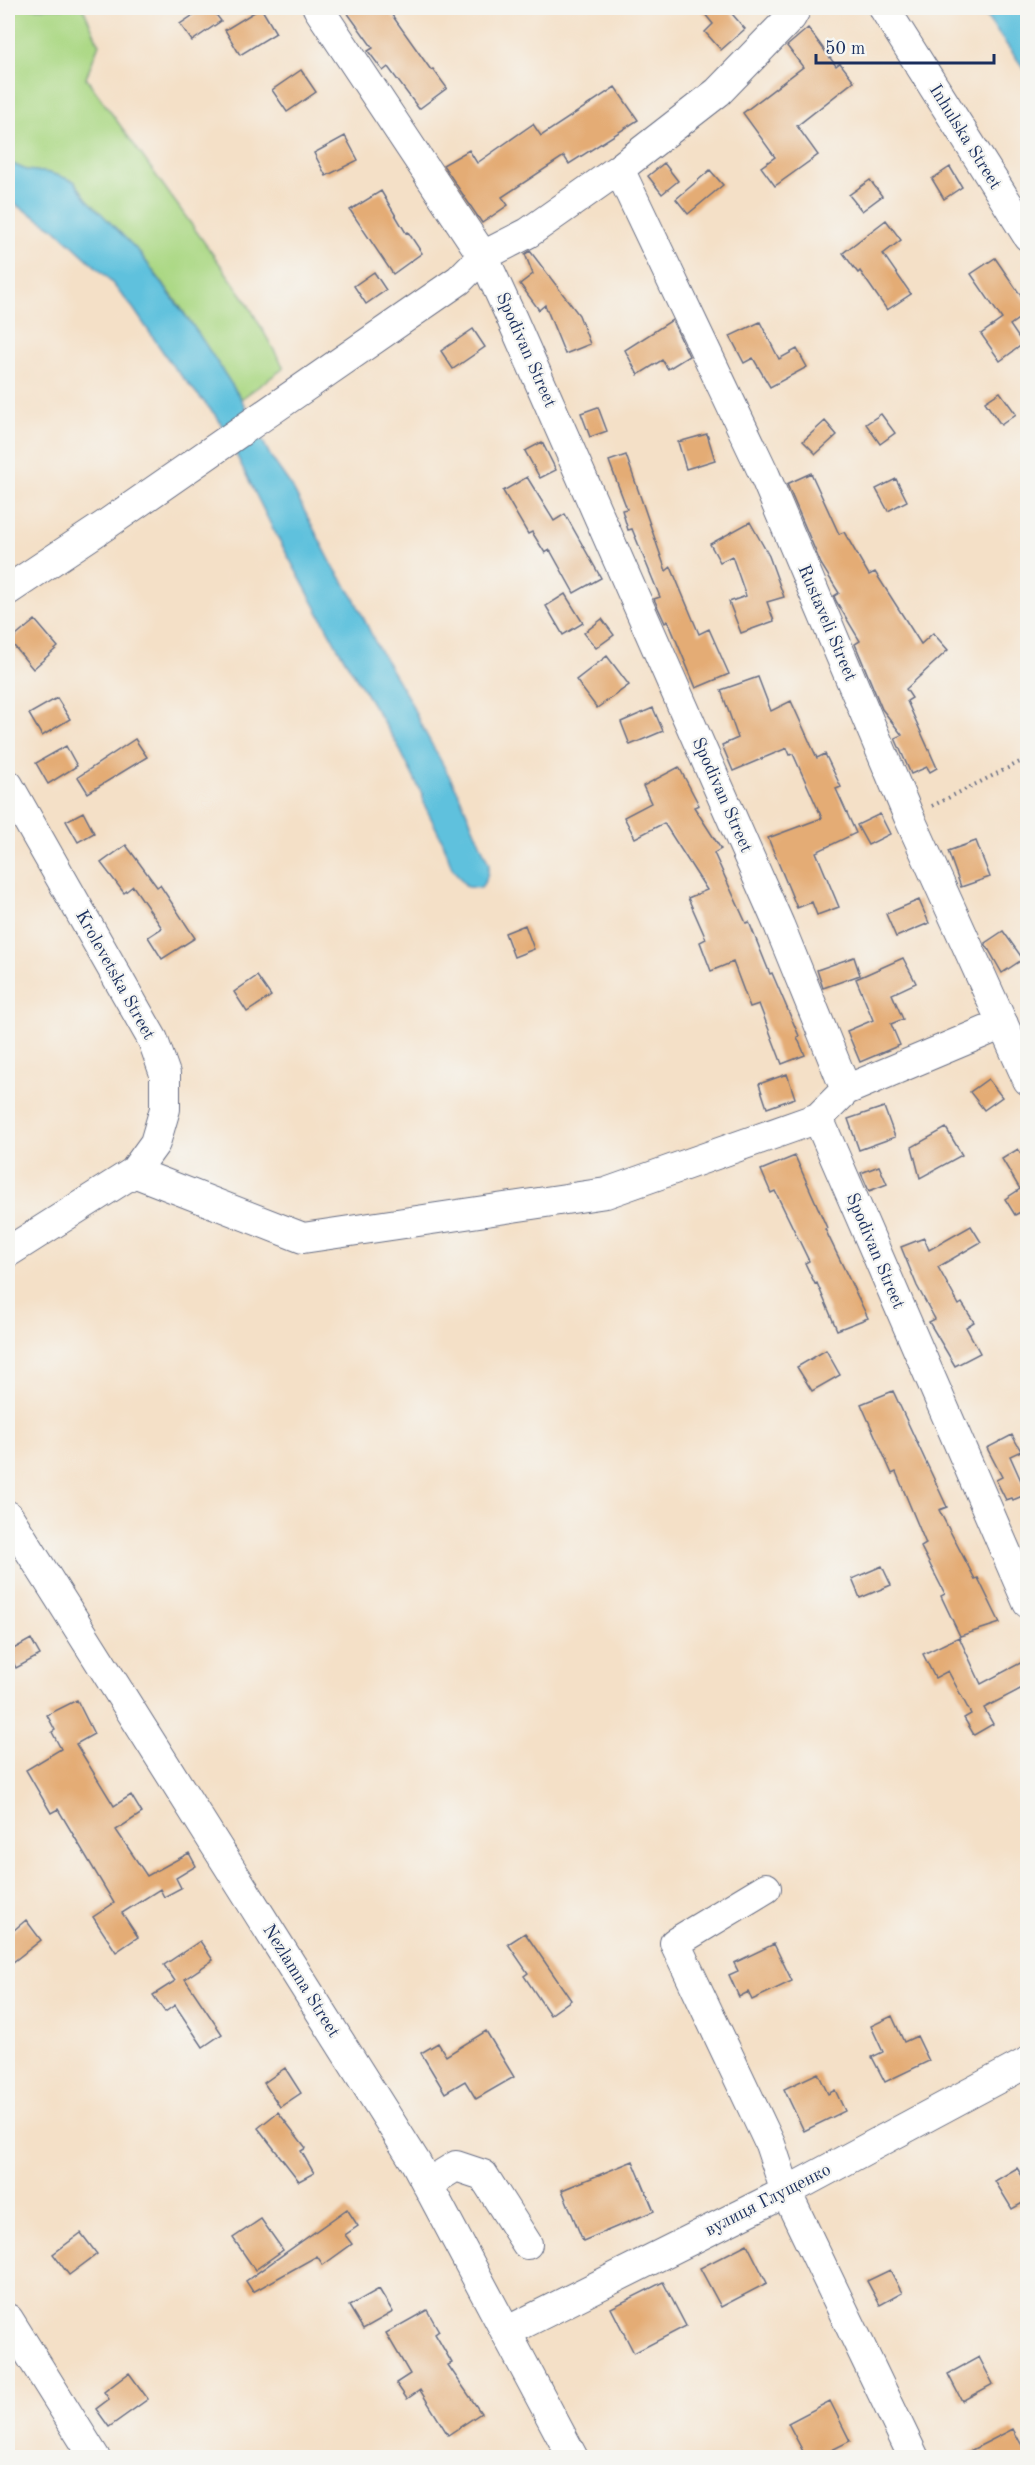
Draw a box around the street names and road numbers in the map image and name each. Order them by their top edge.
street label: Inhulska Street [926,81,1004,193]
street label: Spodivan Street [493,290,559,410]
street label: Rustaveli Street [794,562,860,684]
street label: Spodivan Street [689,735,755,855]
street label: Krolevetska Street [72,907,158,1043]
street label: Spodivan Street [842,1190,908,1312]
street label: Nezlamna Street [259,1921,343,2041]
street label: вулиця Глущенко [702,2160,834,2239]

